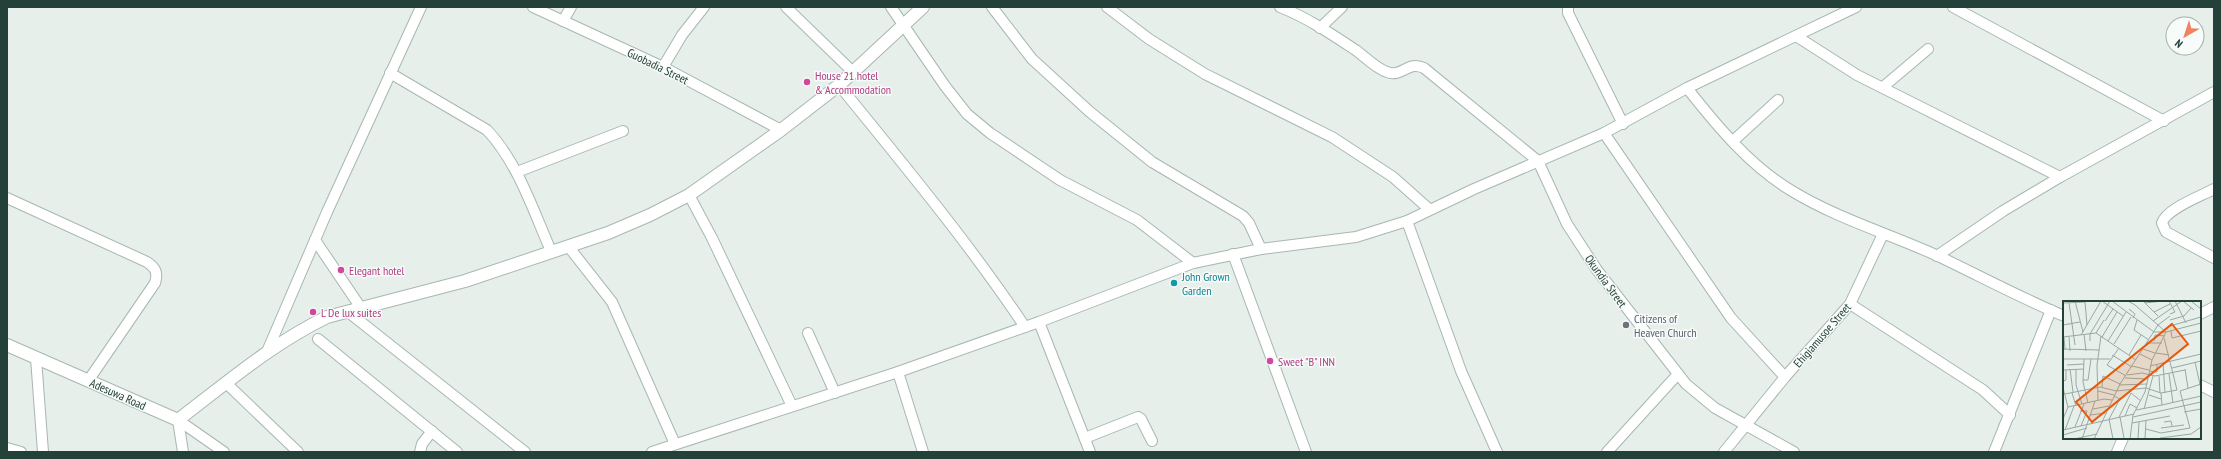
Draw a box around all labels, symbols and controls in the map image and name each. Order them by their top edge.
north arrow [2165,16,2205,56]
text: N [2172,36,2185,51]
street label: Guobadia Street [625,45,692,88]
place label: House 21 hotel & Accommodation [815,68,891,97]
marker: House 21 hotel & Accommodation [802,77,812,87]
street label: Okundia Street [1582,252,1631,311]
place label: Elegant hotel [349,263,405,278]
marker: Elegant hotel [336,265,346,275]
place label: John Grown Garden [1181,269,1230,298]
marker: John Grown Garden [1169,278,1179,288]
street label: Ehigiamusoe Street [1790,299,1854,370]
inset map [2063,301,2201,439]
place label: L De lux suites [321,305,381,320]
marker: L De lux suites [308,307,318,317]
place label: Citizens of Heaven Church [1634,311,1696,340]
marker: Citizens of Heaven Church [1621,320,1631,330]
place label: Sweet "B" INN [1278,354,1335,369]
marker: Sweet "B" INN [1265,356,1275,366]
street label: Adesuwa Road [88,375,148,413]

